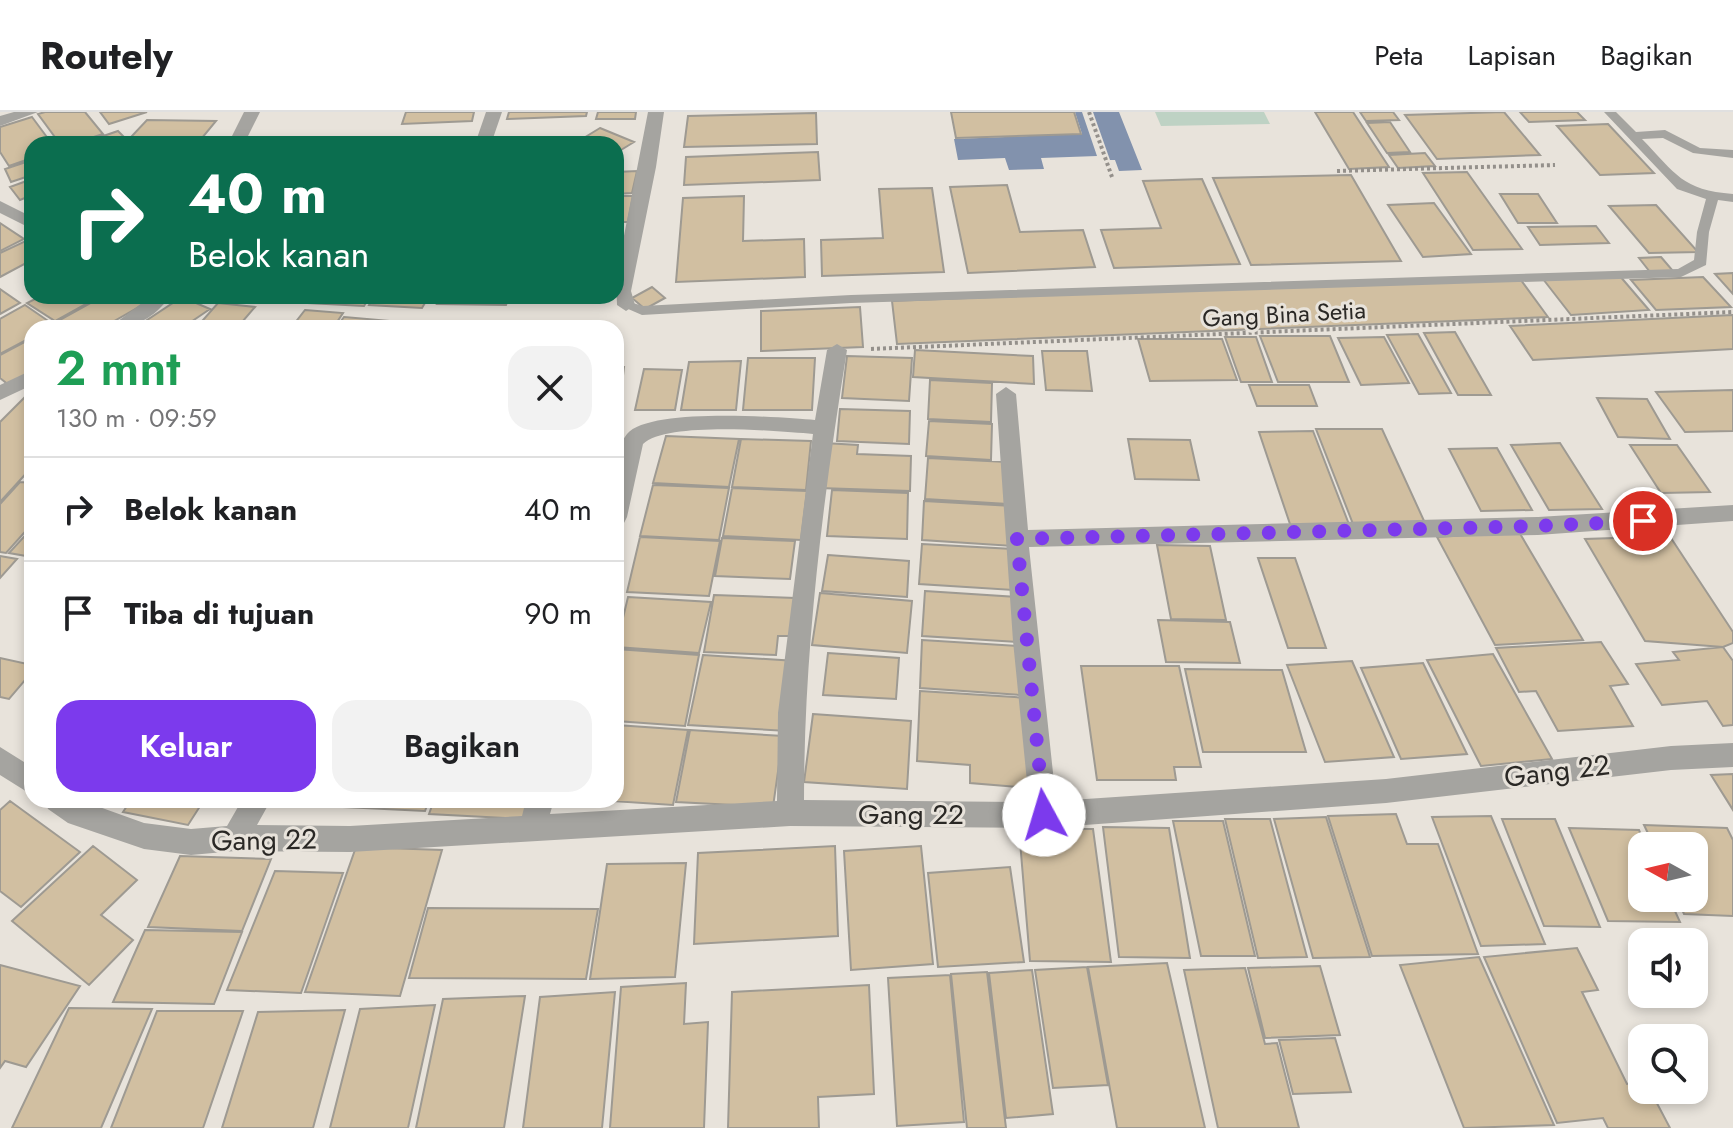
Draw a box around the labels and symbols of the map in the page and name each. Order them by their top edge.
street label: Gang Bina Setia [1201,292,1367,336]
pin [1609,487,1677,555]
street label: Gang 22 [1502,744,1612,798]
position arrow [1002,773,1086,857]
street label: Gang 22 [858,794,964,835]
street label: Gang 22 [211,819,317,861]
north arrow [1628,832,1708,912]

